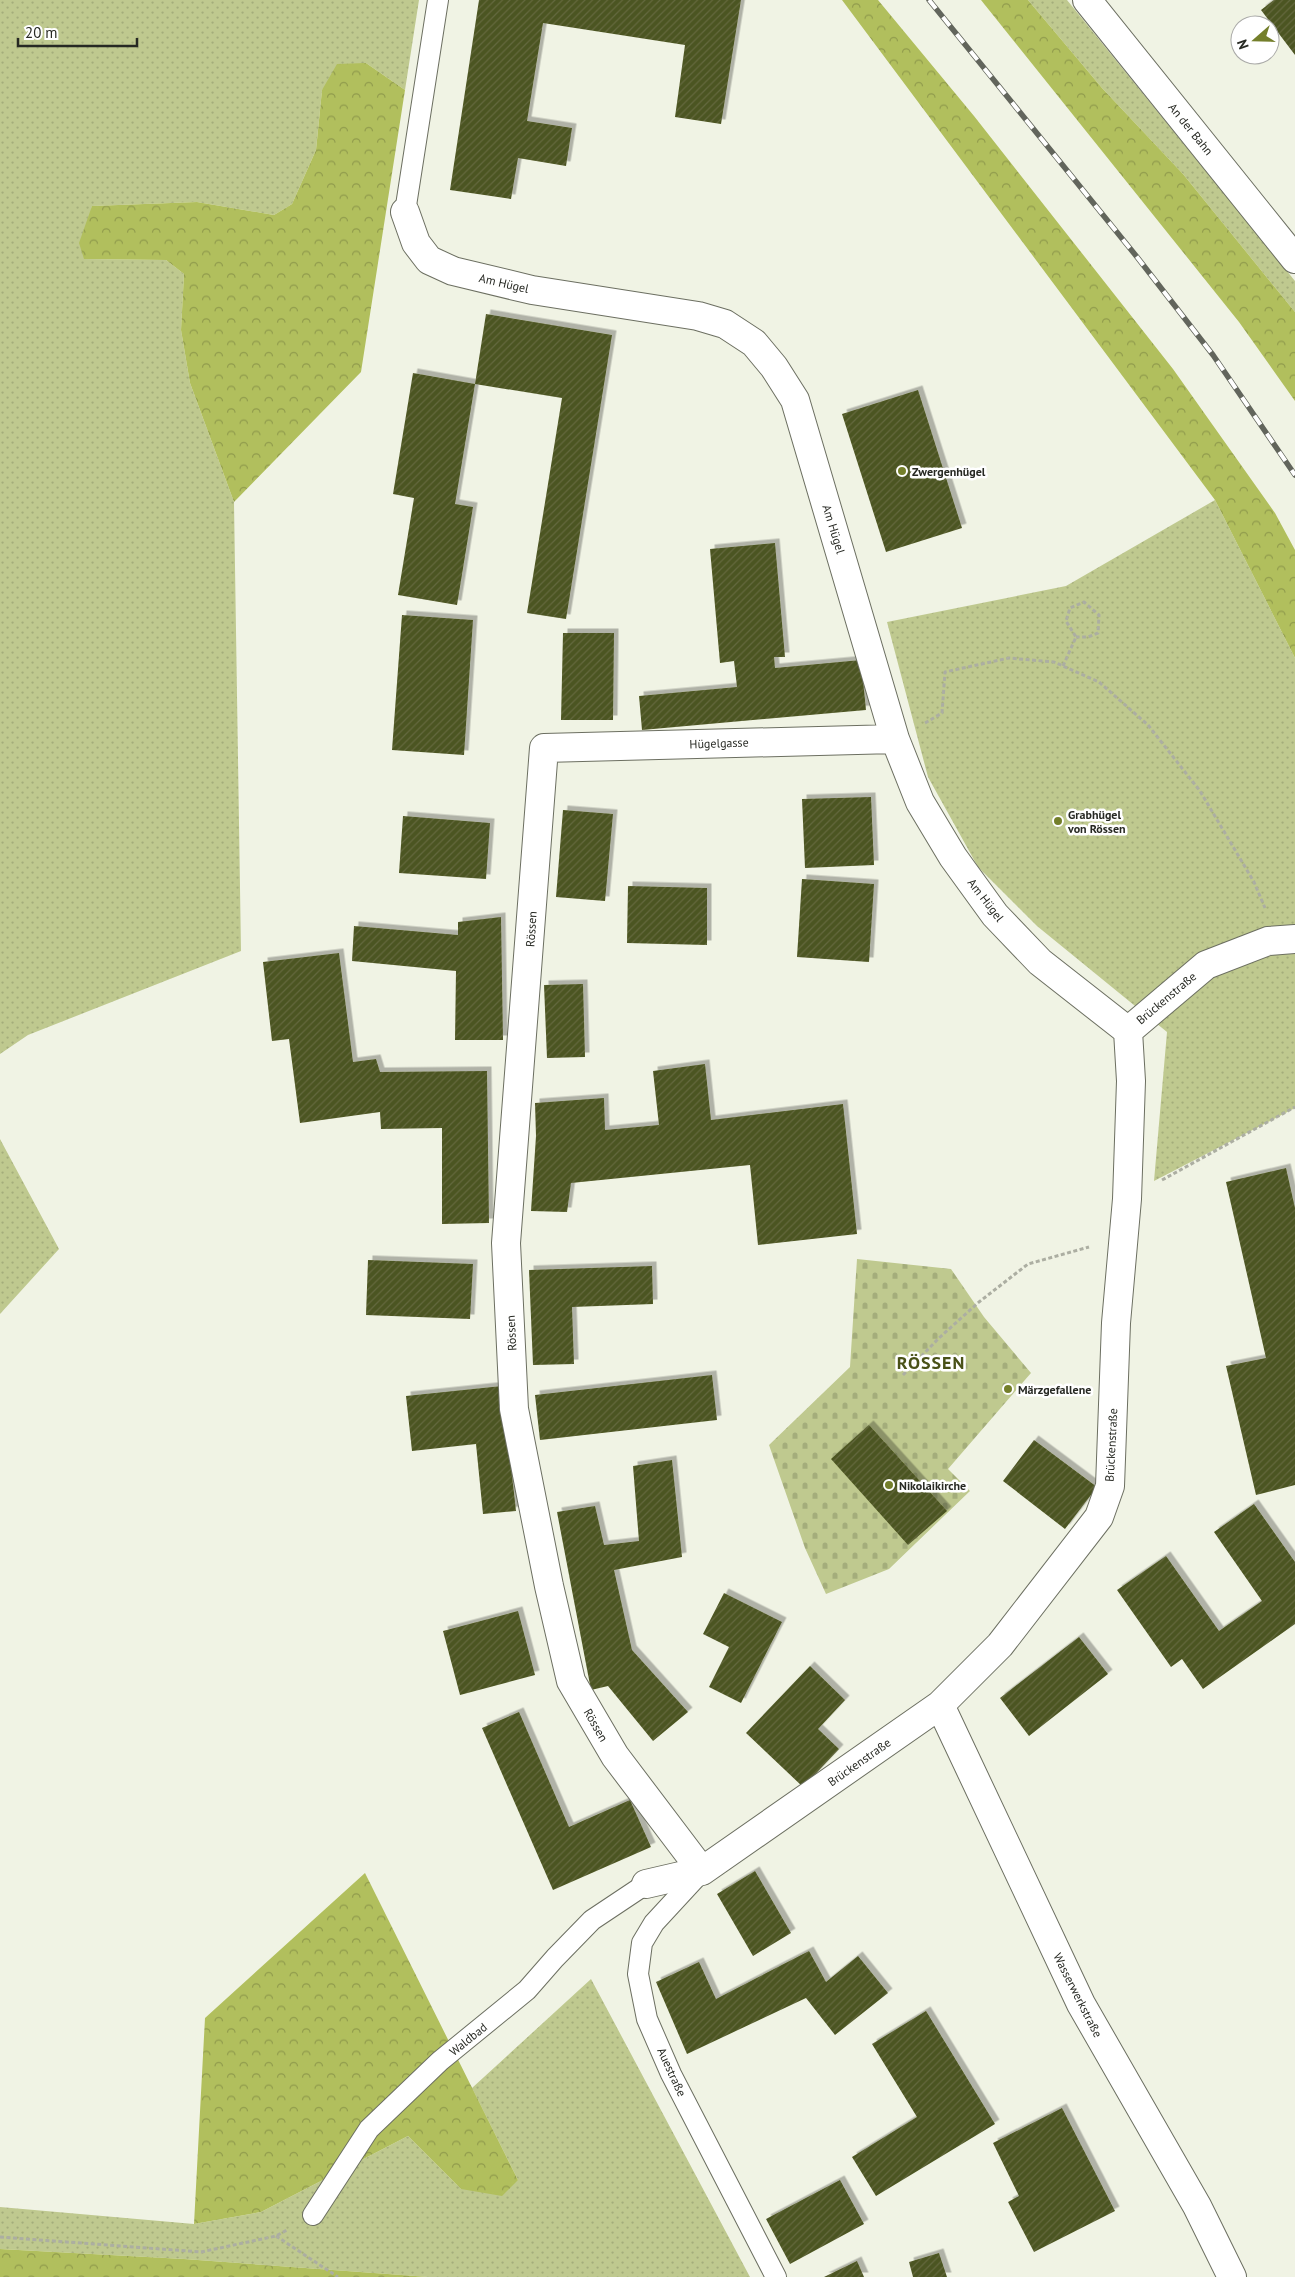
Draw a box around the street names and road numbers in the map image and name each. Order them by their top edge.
street label: An der Bahn [1165,100,1217,158]
street label: Am Hügel [478,270,531,296]
street label: Am Hügel [819,503,849,556]
street label: Hügelgasse [689,734,749,752]
street label: Am Hügel [965,875,1008,925]
street label: Rössen [522,911,540,947]
street label: Brückenstraße [1133,969,1199,1027]
street label: Rössen [503,1315,519,1351]
street label: Brückenstraße [1102,1408,1120,1482]
street label: Rössen [581,1706,611,1744]
street label: Brückenstraße [825,1735,893,1789]
street label: Wasserwerkstraße [1050,1950,1106,2040]
street label: Waldbad [446,2019,490,2059]
street label: Auestraße [654,2045,690,2099]

